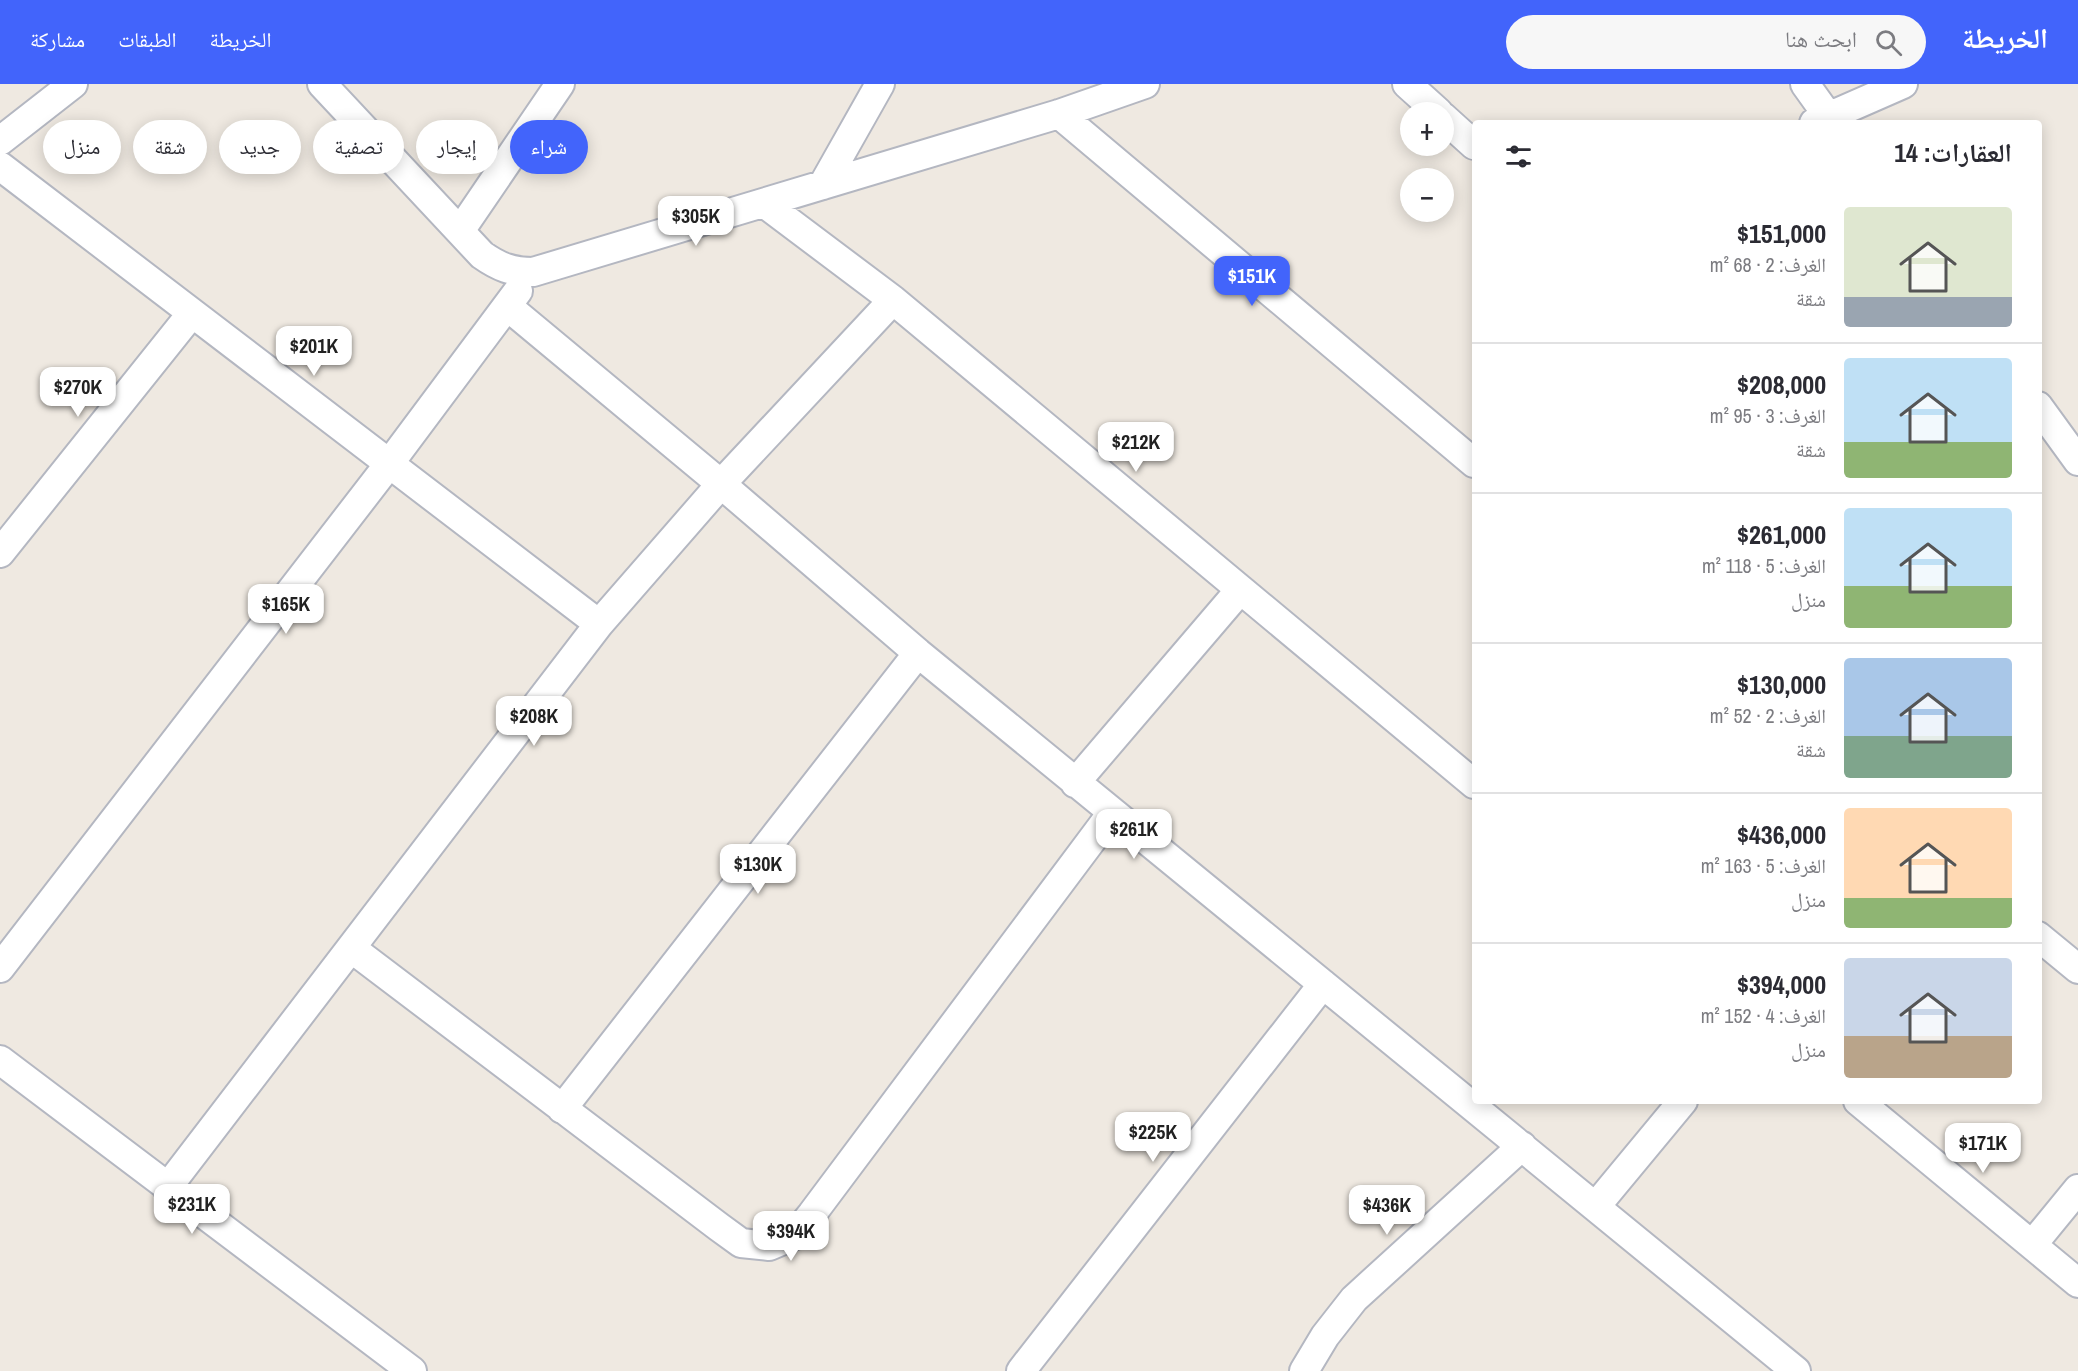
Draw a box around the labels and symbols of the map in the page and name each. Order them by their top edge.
pin: $305K [654,196,738,247]
pin: $151K [1210,256,1294,307]
pin: $201K [272,326,356,377]
pin: $270K [36,367,120,418]
pin: $212K [1094,422,1178,473]
pin: $165K [244,584,328,635]
pin: $208K [492,696,576,747]
pin: $261K [1092,809,1176,860]
pin: $130K [716,844,800,895]
pin: $225K [1111,1112,1195,1163]
pin: $171K [1941,1123,2025,1174]
pin: $231K [150,1184,234,1235]
pin: $436K [1345,1185,1429,1236]
pin: $394K [749,1211,833,1262]

